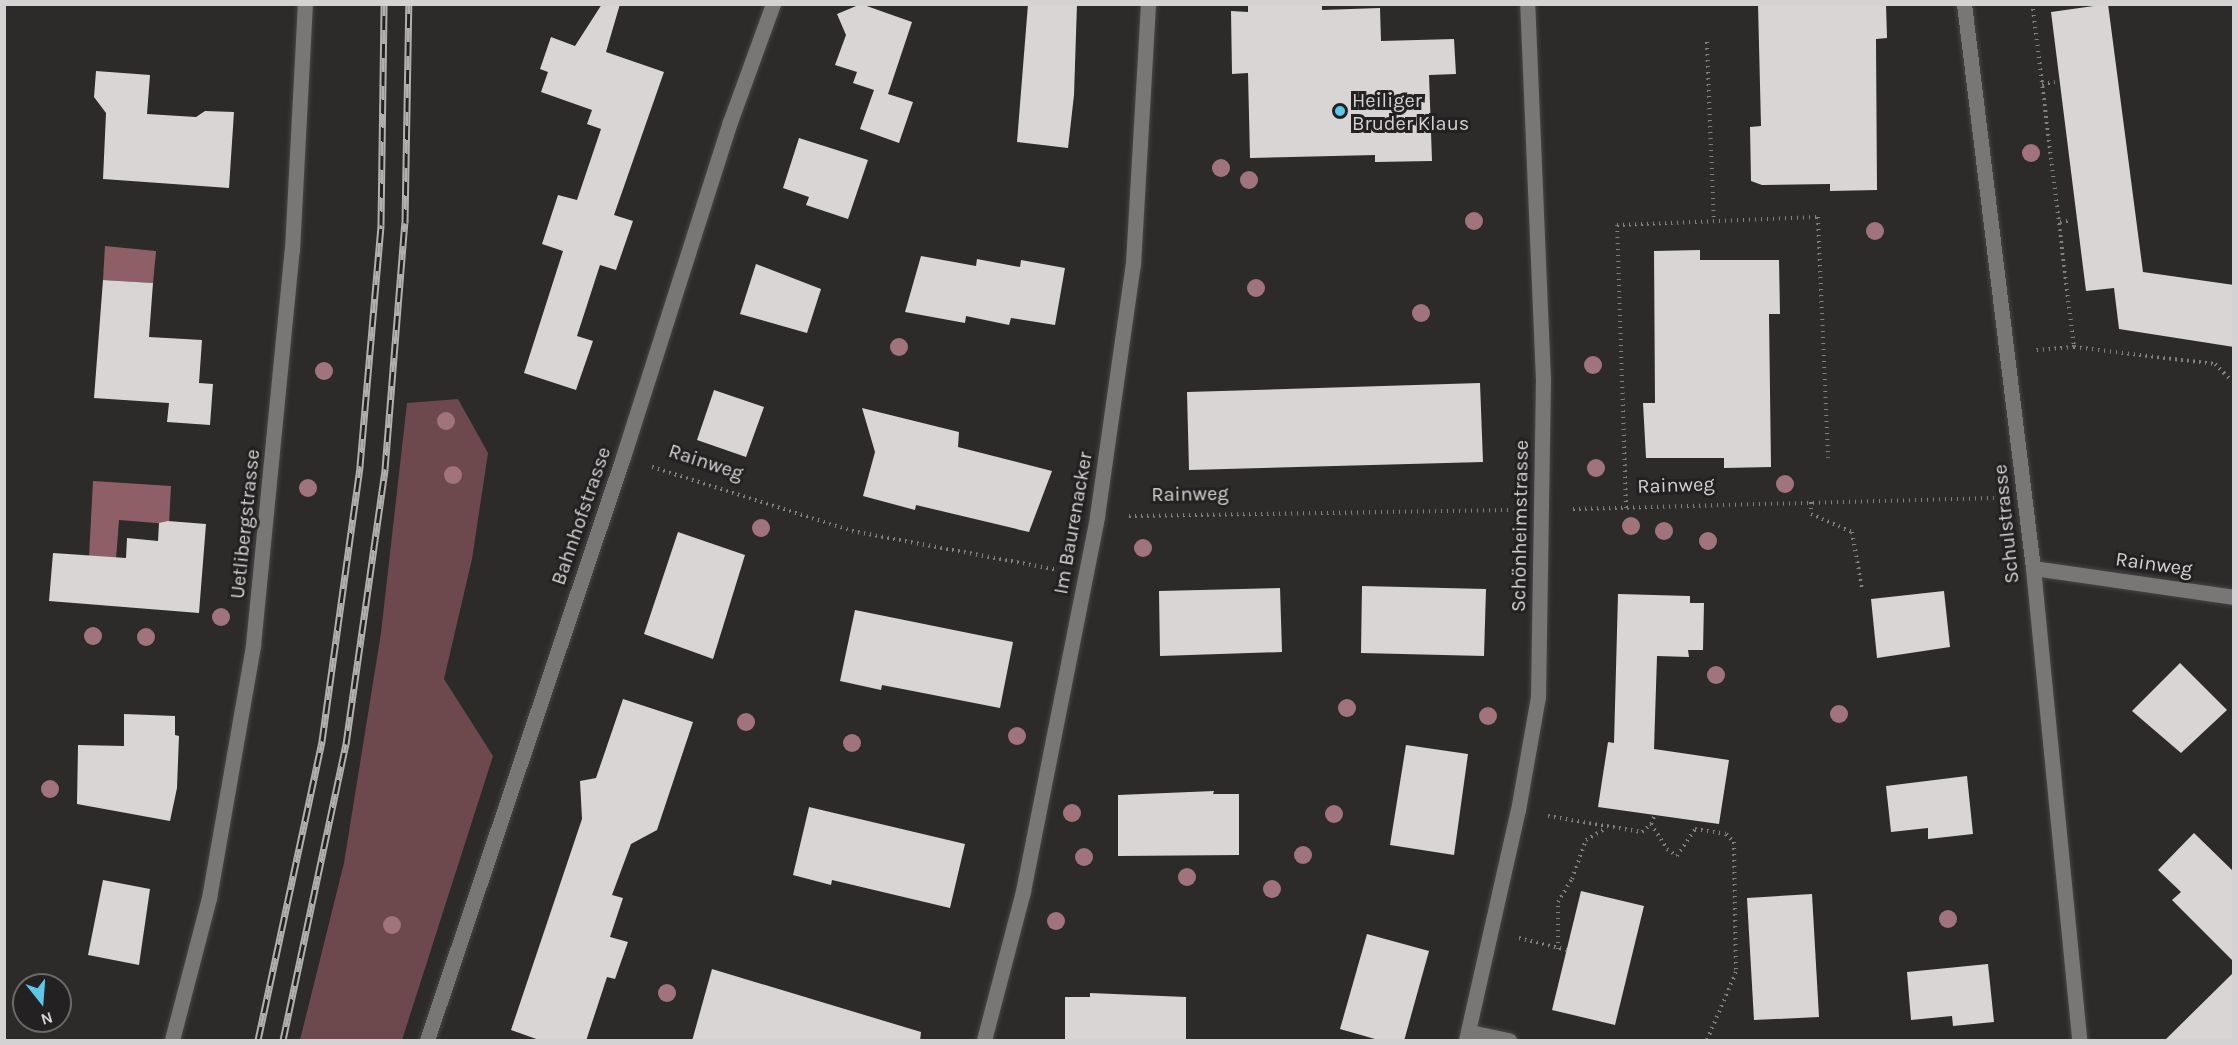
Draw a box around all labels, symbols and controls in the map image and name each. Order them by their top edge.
place label: Heiliger Bruder Klaus [1352,88,1469,135]
marker: Heiliger Bruder Klaus [1333,104,1347,118]
street label: Rainweg [666,439,746,485]
street label: Schönheimstrasse [1507,440,1533,612]
street label: Bahnhofstrasse [546,444,616,588]
street label: Uetlibergstrasse [225,448,265,600]
street label: Im Baurenacker [1049,450,1097,596]
street label: Schulstrasse [1988,463,2024,585]
street label: Rainweg [1637,472,1715,498]
street label: Rainweg [1151,481,1229,507]
street label: Rainweg [2114,547,2194,581]
north arrow [12,973,72,1033]
text: N [39,1008,55,1030]

